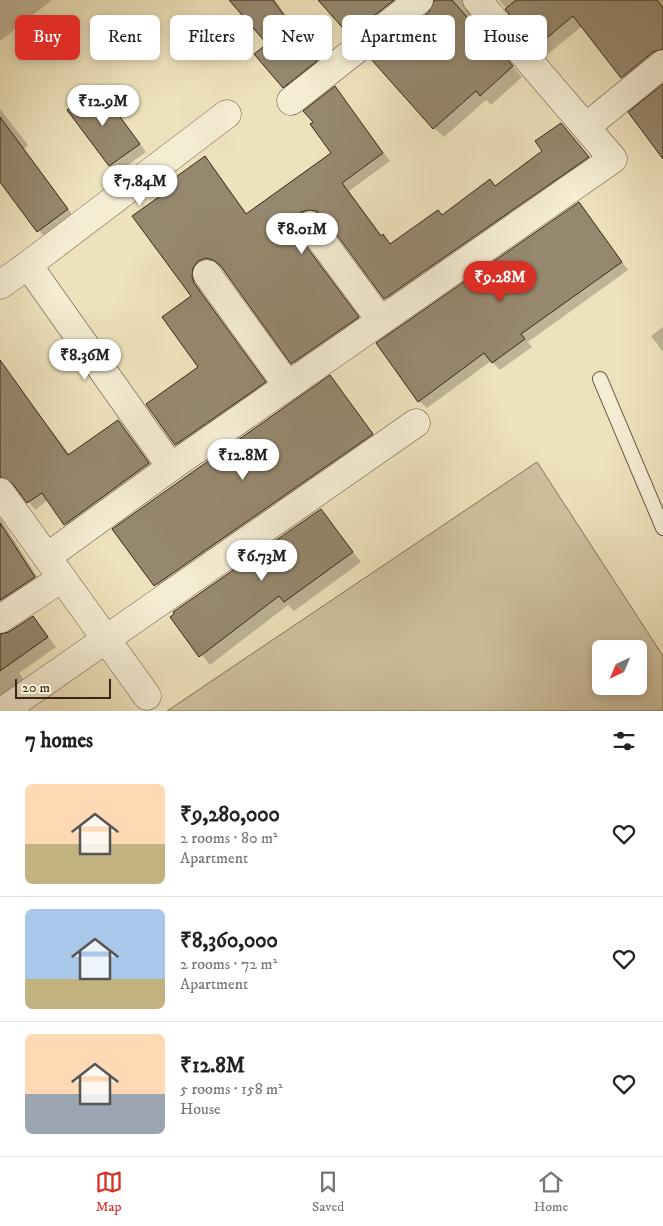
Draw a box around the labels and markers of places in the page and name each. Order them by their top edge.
pin: ₹12.9M [62,84,144,127]
pin: ₹7.84M [99,164,181,207]
pin: ₹8.01M [261,212,343,255]
pin: ₹9.28M [459,260,541,303]
pin: ₹8.36M [44,338,126,381]
pin: ₹12.8M [202,438,284,481]
pin: ₹6.73M [221,540,303,582]

